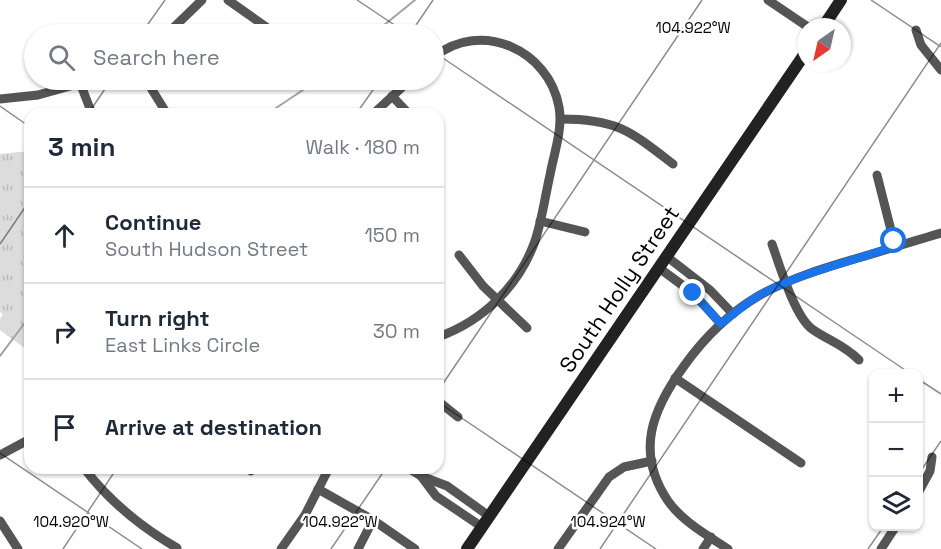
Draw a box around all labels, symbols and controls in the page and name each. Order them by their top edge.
text: 104.922°W [655,18,731,37]
north arrow [797,18,851,72]
search box [24,24,444,90]
icon: search [45,41,78,74]
text: Search here [93,43,220,71]
text: 3 min [48,130,116,164]
text: Walk · 180 m [306,134,420,160]
street label: South Holly Street [553,200,685,378]
text: Continue [105,208,201,236]
icon: ahead [48,219,81,252]
text: 150 m [365,222,420,248]
route start [880,227,906,253]
text: South Hudson Street [105,236,308,262]
route end [679,279,705,305]
text: Turn right [105,304,210,332]
icon: right [48,315,81,348]
text: 30 m [373,318,420,344]
text: East Links Circle [105,332,260,358]
map controls [869,369,923,531]
button: + [869,369,923,423]
icon: arrive [48,411,81,444]
text: Arrive at destination [105,413,322,441]
button: − [869,423,923,477]
button: layers [869,477,923,531]
text: 104.920°W [33,512,109,531]
text: 104.922°W [302,512,378,531]
text: 104.924°W [570,512,646,531]

